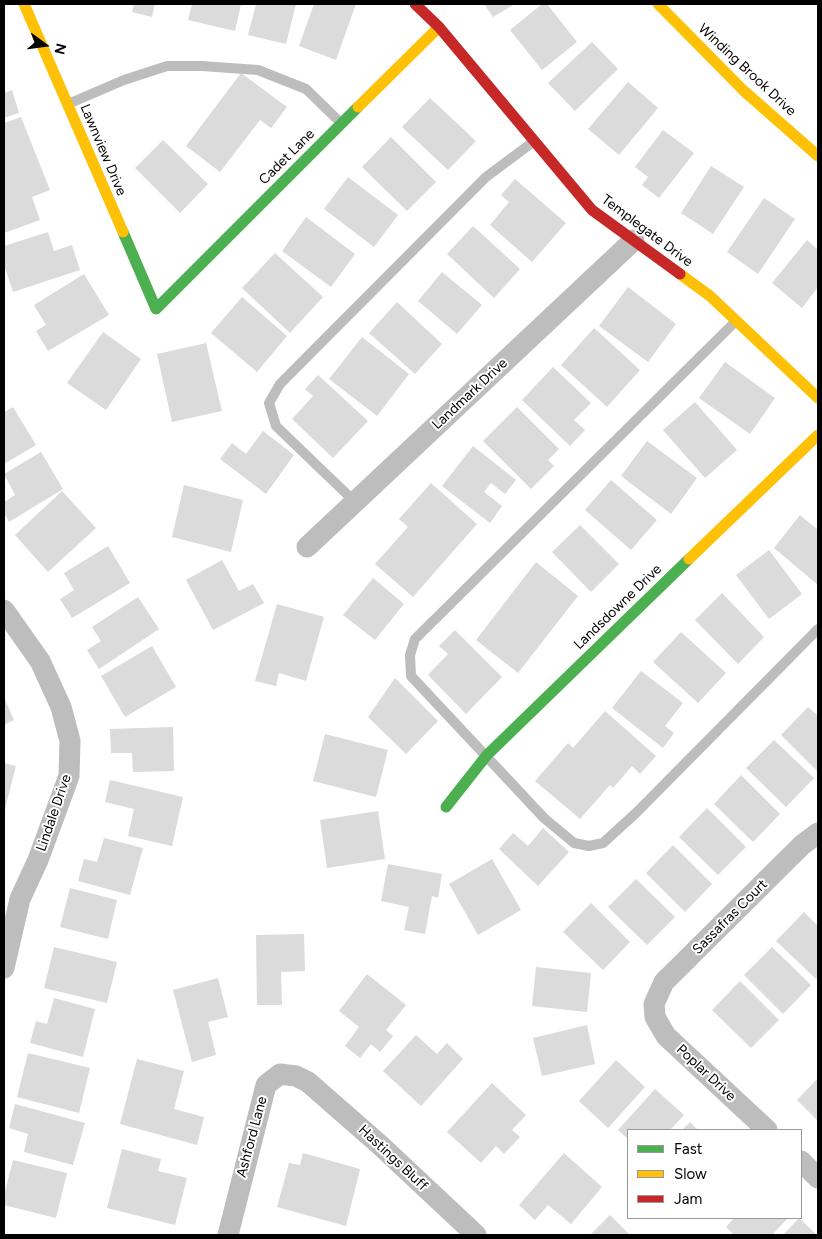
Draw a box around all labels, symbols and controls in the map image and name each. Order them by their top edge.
north arrow [20,20,70,70]
street label: Winding Brook Drive [695,20,799,120]
text: N [50,41,70,56]
street label: Lawnview Drive [76,102,130,198]
street label: Cadet Lane [256,126,318,188]
street label: Templegate Drive [598,191,696,271]
street label: Landmark Drive [429,355,511,433]
street label: Landsdowne Drive [571,561,665,653]
street label: Lindale Drive [33,772,75,854]
street label: Sassafras Court [689,876,771,958]
street label: Poplar Drive [673,1041,739,1105]
street label: Ashford Lane [233,1095,271,1179]
street label: Hastings Bluff [355,1122,431,1194]
legend [627,1129,802,1219]
text: Fast [674,1140,702,1158]
text: Slow [674,1165,707,1183]
text: Jam [674,1190,702,1208]

